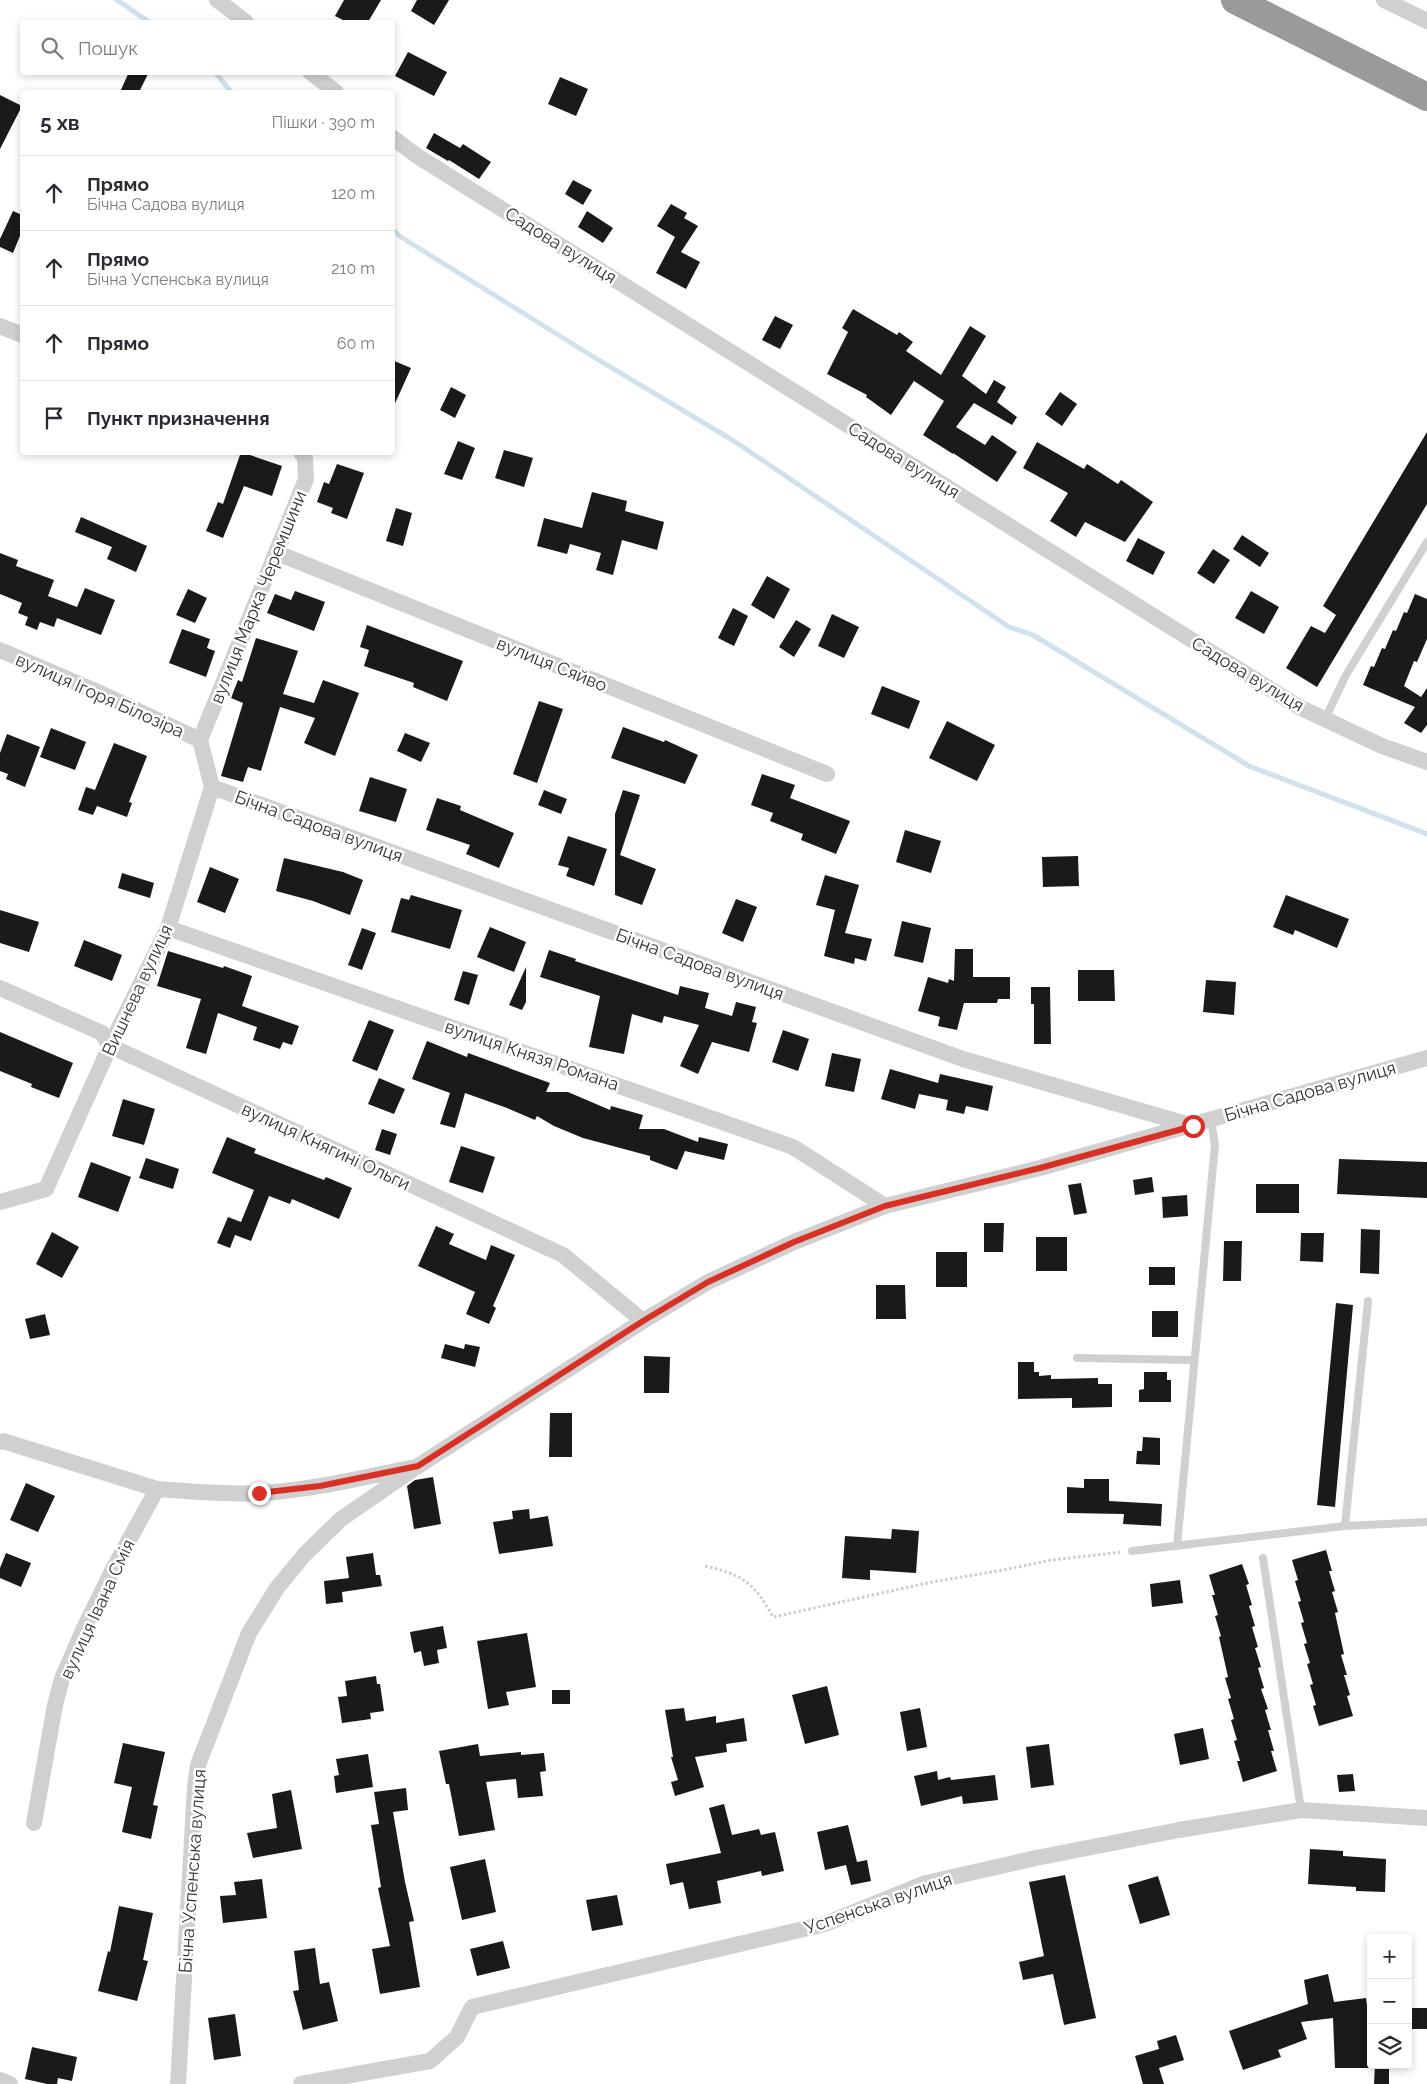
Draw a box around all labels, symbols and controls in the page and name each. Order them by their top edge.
search box [20,20,395,75]
icon: search [38,34,66,62]
text: Пошук [78,37,138,59]
text: 5 хв [40,110,80,135]
text: Пішки · 390 m [272,113,375,132]
text: Прямо [87,173,149,195]
icon: ahead [40,179,68,207]
text: 120 m [331,184,375,203]
text: Бічна Садова вулиця [87,195,245,214]
street label: Садова вулиця [501,202,621,288]
text: Прямо [87,248,149,270]
icon: ahead [40,254,68,282]
text: 210 m [331,259,375,278]
text: Бічна Успенська вулиця [87,270,269,289]
icon: ahead [40,329,68,357]
text: Прямо [87,332,149,354]
text: 60 m [337,334,375,353]
icon: arrive [40,404,68,432]
text: Пункт призначення [87,407,270,429]
street label: Садова вулиця [844,417,964,503]
street label: вулиця Марка Черемшини [206,488,310,706]
street label: вулиця Сяйво [494,632,611,696]
street label: Садова вулиця [1188,632,1308,716]
street label: вулиця Ігоря Білозіра [13,648,187,742]
street label: Бічна Садова вулиця [232,786,406,866]
street label: Вишнева вулиця [97,921,177,1059]
street label: Бічна Садова вулиця [613,924,787,1004]
street label: вулиця Князя Романа [442,1015,622,1095]
street label: Бічна Садова вулиця [1222,1056,1398,1126]
street label: вулиця Княгині Ольги [238,1098,414,1194]
route start [1182,1115,1205,1138]
route end [248,1482,271,1505]
street label: вулиця Івана Смія [55,1536,139,1682]
street label: Бічна Успенська вулиця [174,1768,210,1974]
street label: Успенська вулиця [801,1868,955,1938]
map controls [1367,1934,1412,2069]
button: + [1367,1934,1412,1979]
button: − [1367,1979,1412,2024]
button: layers [1367,2024,1412,2069]

